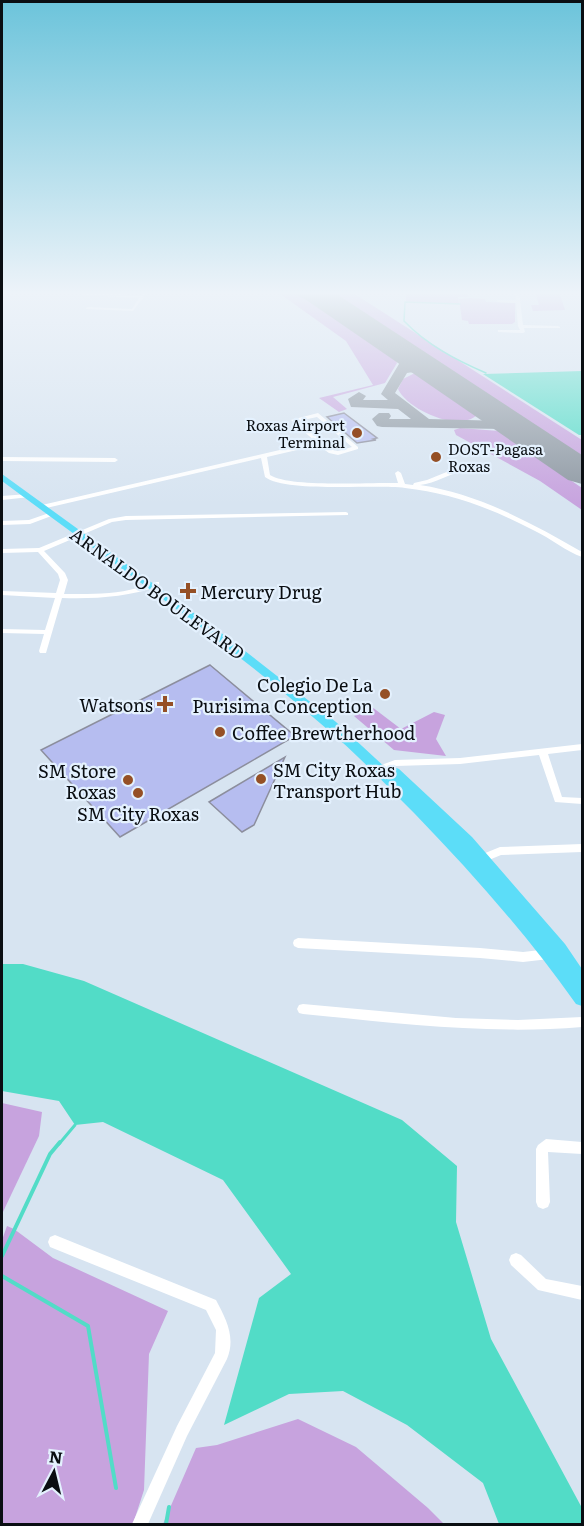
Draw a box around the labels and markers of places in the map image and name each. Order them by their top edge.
place label: Roxas Airport Terminal [246,413,345,453]
marker: Roxas Airport Terminal [350,426,364,440]
place label: DOST-Pagasa Roxas [448,437,544,477]
marker: DOST-Pagasa Roxas [429,450,443,464]
place label: Mercury Drug [200,578,323,605]
marker: Mercury Drug [181,584,195,598]
place label: Colegio De La Purisima Conception [192,671,373,719]
marker: Colegio De La Purisima Conception [378,687,392,701]
place label: Watsons [79,691,153,718]
marker: Watsons [158,697,172,711]
place label: Coffee Brewtherhood [232,719,415,746]
marker: Coffee Brewtherhood [213,725,227,739]
place label: SM City Roxas Transport Hub [273,756,401,804]
place label: SM Store Roxas [38,757,116,805]
marker: SM City Roxas Transport Hub [254,772,268,786]
marker: SM Store Roxas [121,773,135,787]
marker: SM City Roxas [131,786,145,800]
place label: SM City Roxas [77,800,199,827]

